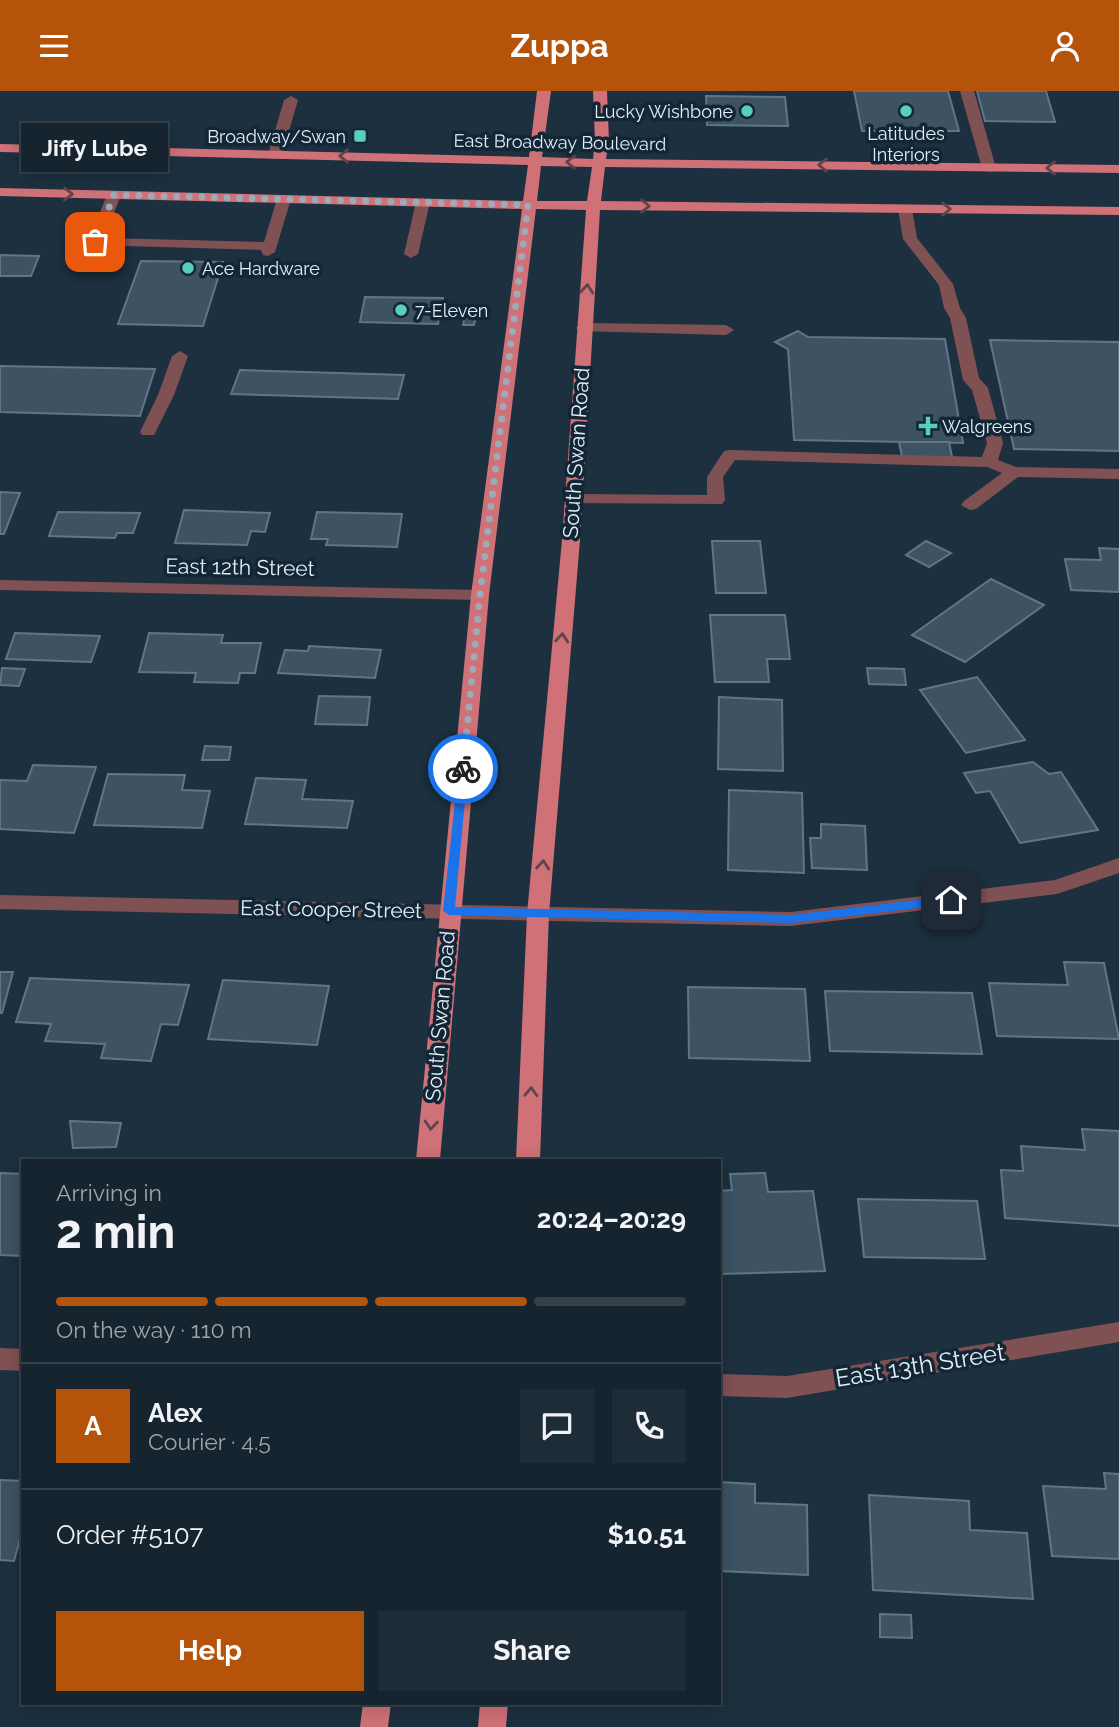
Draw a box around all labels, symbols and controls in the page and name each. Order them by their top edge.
icon: menu [35,27,73,65]
text: Zuppa [510,27,609,64]
icon: person [1046,27,1084,65]
place label: Lucky Wishbone [594,101,733,122]
marker: Lucky Wishbone [739,103,755,119]
marker: Latitudes Interiors [898,103,914,119]
callout: Jiffy Lube [22,123,168,172]
place label: Latitudes Interiors [867,123,945,165]
place label: Broadway/Swan [207,126,346,147]
marker: Broadway/Swan [352,128,368,144]
street label: East Broadway Boulevard [454,130,666,154]
text: Jiffy Lube [42,134,147,161]
one-way arrow [338,149,349,164]
one-way arrow [566,154,576,170]
one-way arrow [818,158,829,173]
one-way arrow [1045,160,1056,176]
one-way arrow [63,186,74,201]
one-way arrow [641,198,651,214]
one-way arrow [941,202,952,217]
pin [65,212,125,272]
icon: bag [76,223,114,261]
place label: Ace Hardware [202,258,320,279]
marker: Ace Hardware [180,260,196,276]
one-way arrow [579,283,594,294]
place label: 7-Eleven [415,300,488,321]
marker: 7-Eleven [393,302,409,318]
street label: South Swan Road [558,367,594,539]
place label: Walgreens [942,416,1032,437]
marker: Walgreens [920,418,936,434]
street label: East 12th Street [165,553,315,581]
one-way arrow [554,632,569,643]
courier [428,734,498,804]
icon: bike [444,750,482,788]
one-way arrow [535,859,550,871]
pin [921,870,981,930]
icon: home [932,881,970,919]
street label: East Cooper Street [240,895,422,923]
street label: South Swan Road [420,930,460,1102]
one-way arrow [523,1086,538,1097]
one-way arrow [424,1120,439,1131]
text: Arriving in [56,1179,162,1206]
text: 20:24–20:29 [537,1204,686,1234]
text: 2 min [56,1205,175,1259]
text: On the way · 110 m [56,1316,252,1343]
street label: East 13th Street [833,1337,1007,1393]
button: chat [520,1389,594,1463]
button: phone [612,1389,686,1463]
text: Alex [148,1398,203,1428]
text: A [84,1411,102,1441]
text: Courier · 4.5 [148,1428,271,1455]
text: Order #5107 [56,1520,203,1550]
text: $10.51 [608,1520,686,1550]
button: Help [56,1611,364,1691]
button: Share [378,1611,686,1691]

